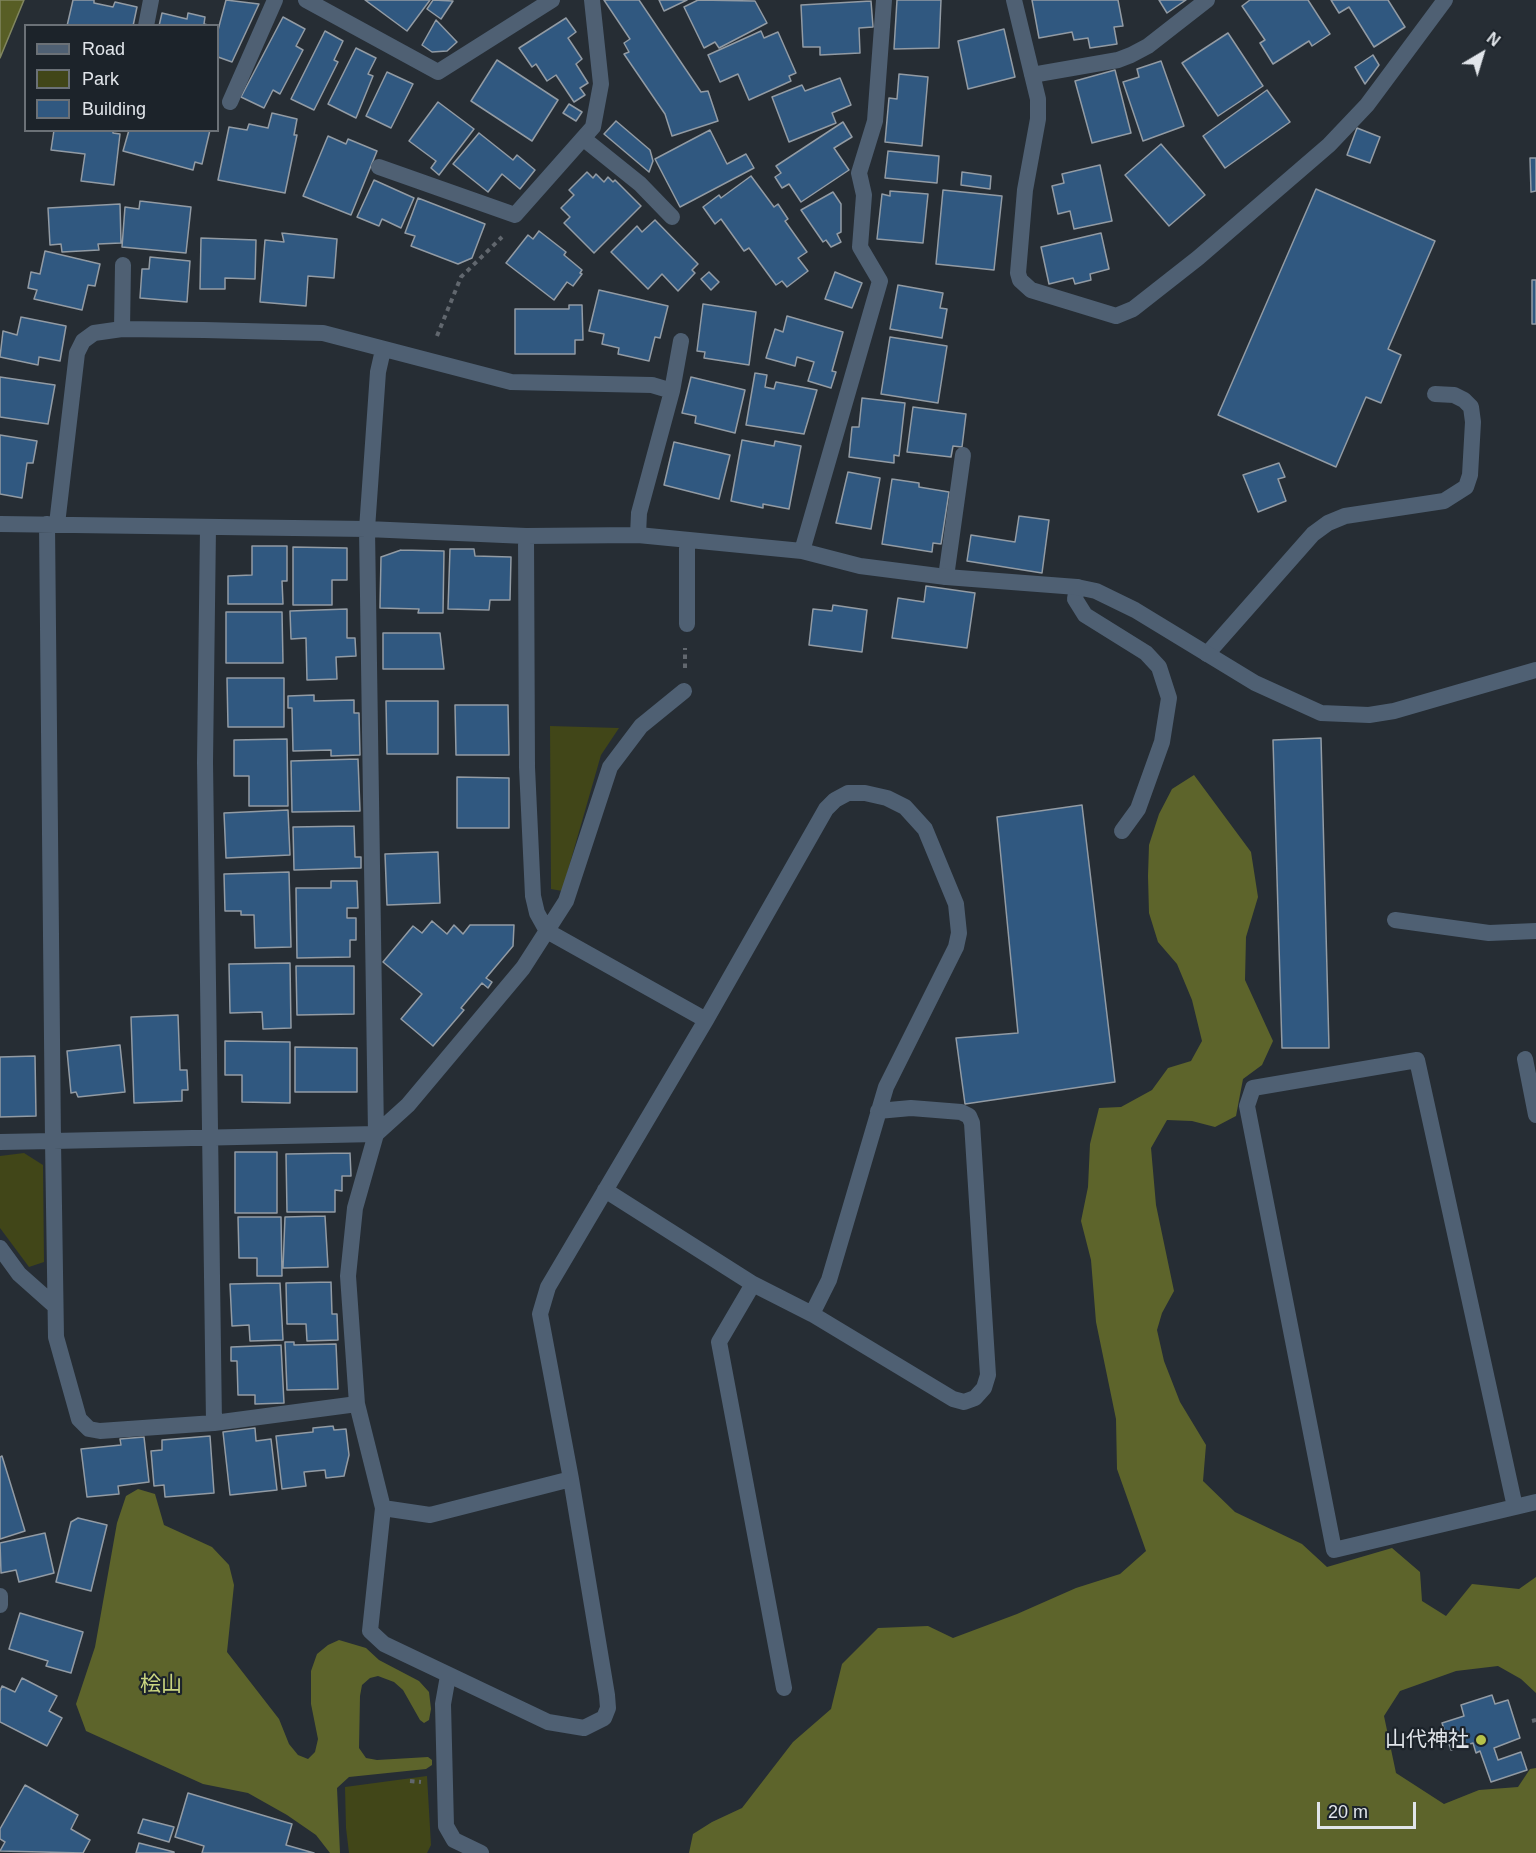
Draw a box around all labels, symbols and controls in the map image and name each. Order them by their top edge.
legend [24,24,219,132]
north arrow [1452,24,1512,84]
text: N [1484,29,1503,50]
text: Road [82,39,125,59]
text: Park [82,69,119,89]
text: Building [82,99,146,119]
park label: 桧山 [140,1672,182,1698]
place label: 山代神社 [1385,1727,1469,1753]
marker: 山代神社 [1474,1733,1488,1747]
scale bar [1320,1790,1419,1828]
text: 20 m [1328,1802,1368,1822]

